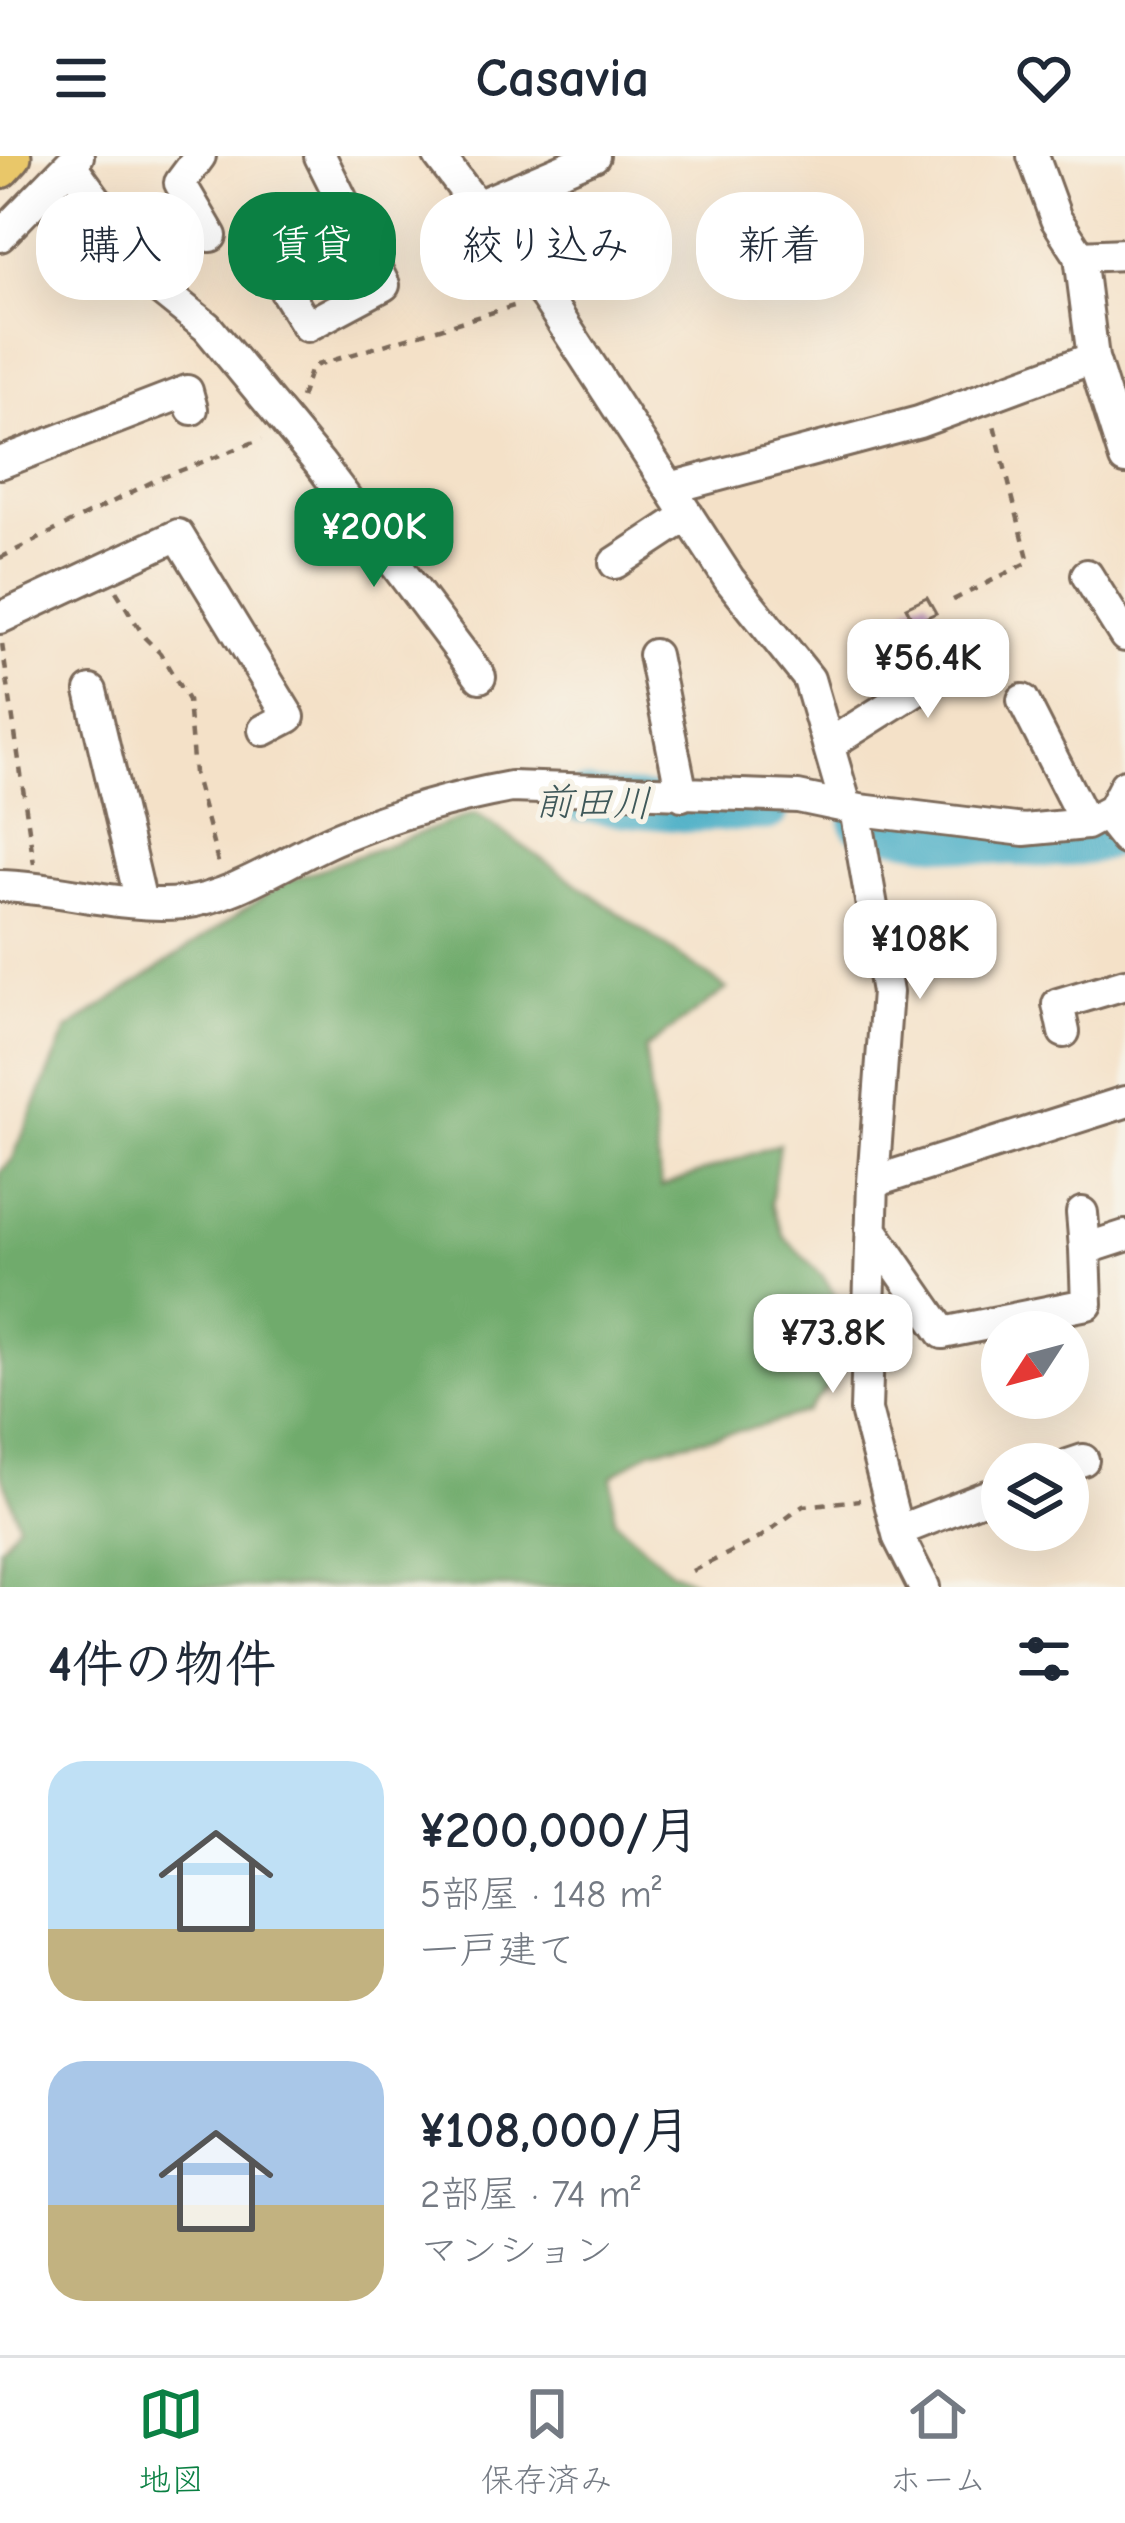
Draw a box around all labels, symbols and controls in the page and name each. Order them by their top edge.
icon: menu [48,45,114,111]
icon: heart [1011,45,1077,111]
text: Casavia [476,47,649,110]
chip: 購入 [36,192,204,300]
chip: 賃貸 [228,192,396,300]
chip: 絞り込み [420,192,672,300]
chip: 新着 [696,192,864,300]
pin: ¥200K [290,488,458,590]
text: ¥200K [321,504,427,549]
pin: ¥56.4K [830,619,1026,721]
text: ¥56.4K [874,635,982,680]
water label: 前田川 [534,779,652,827]
pin: ¥108K [836,900,1004,1002]
text: ¥108K [871,916,969,961]
pin: ¥73.8K [735,1294,931,1396]
text: ¥73.8K [781,1310,885,1355]
north arrow [981,1311,1089,1419]
map controls [981,1311,1089,1551]
button: layers [981,1443,1089,1551]
icon: filters [1011,1626,1077,1692]
text: 4件の物件 [48,1635,276,1694]
text: ¥200,000/月 [420,1801,699,1860]
icon: home [144,1809,288,1953]
text: 5部屋 · 148 m² [420,1872,661,1917]
text: 一戸建て [420,1928,576,1973]
text: ¥108,000/月 [420,2101,691,2160]
icon: home [144,2109,288,2253]
text: 2部屋 · 74 m² [420,2172,641,2217]
text: マンション [420,2228,613,2273]
tab: 地図 [138,2381,204,2501]
tab: 保存済み [481,2381,613,2501]
tab: ホーム [889,2381,987,2501]

